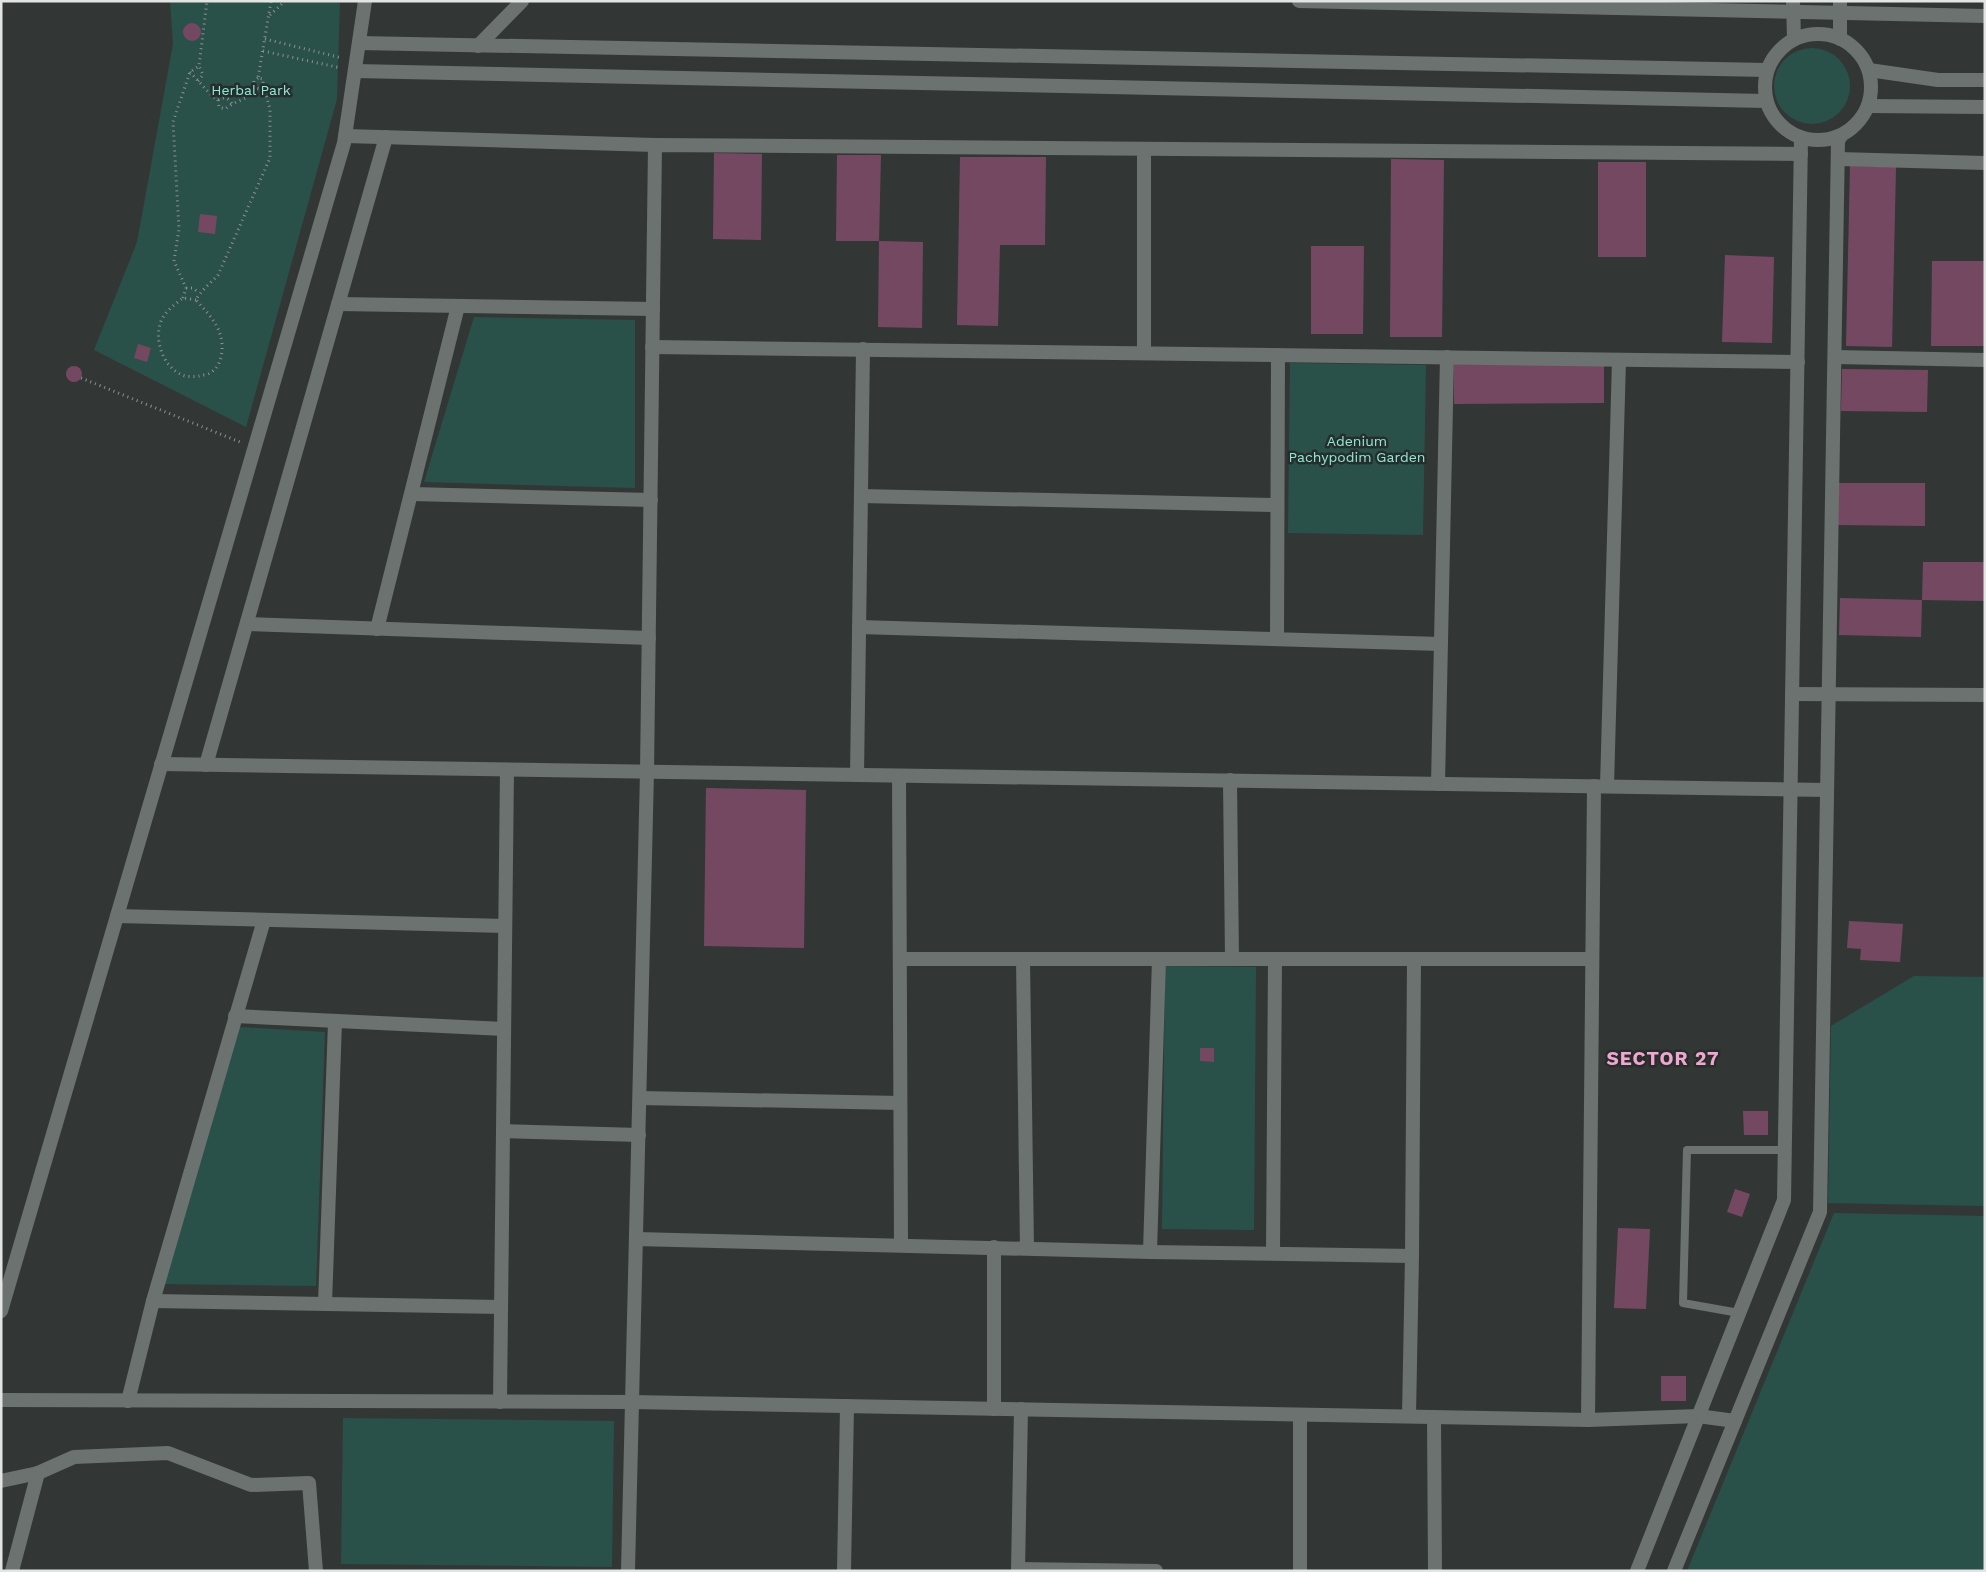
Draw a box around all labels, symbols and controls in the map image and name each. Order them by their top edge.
park label: Herbal Park [211,82,291,98]
park label: Adenium Pachypodim Garden [1289,433,1425,465]
district label: SECTOR 27 [1606,1047,1720,1070]

